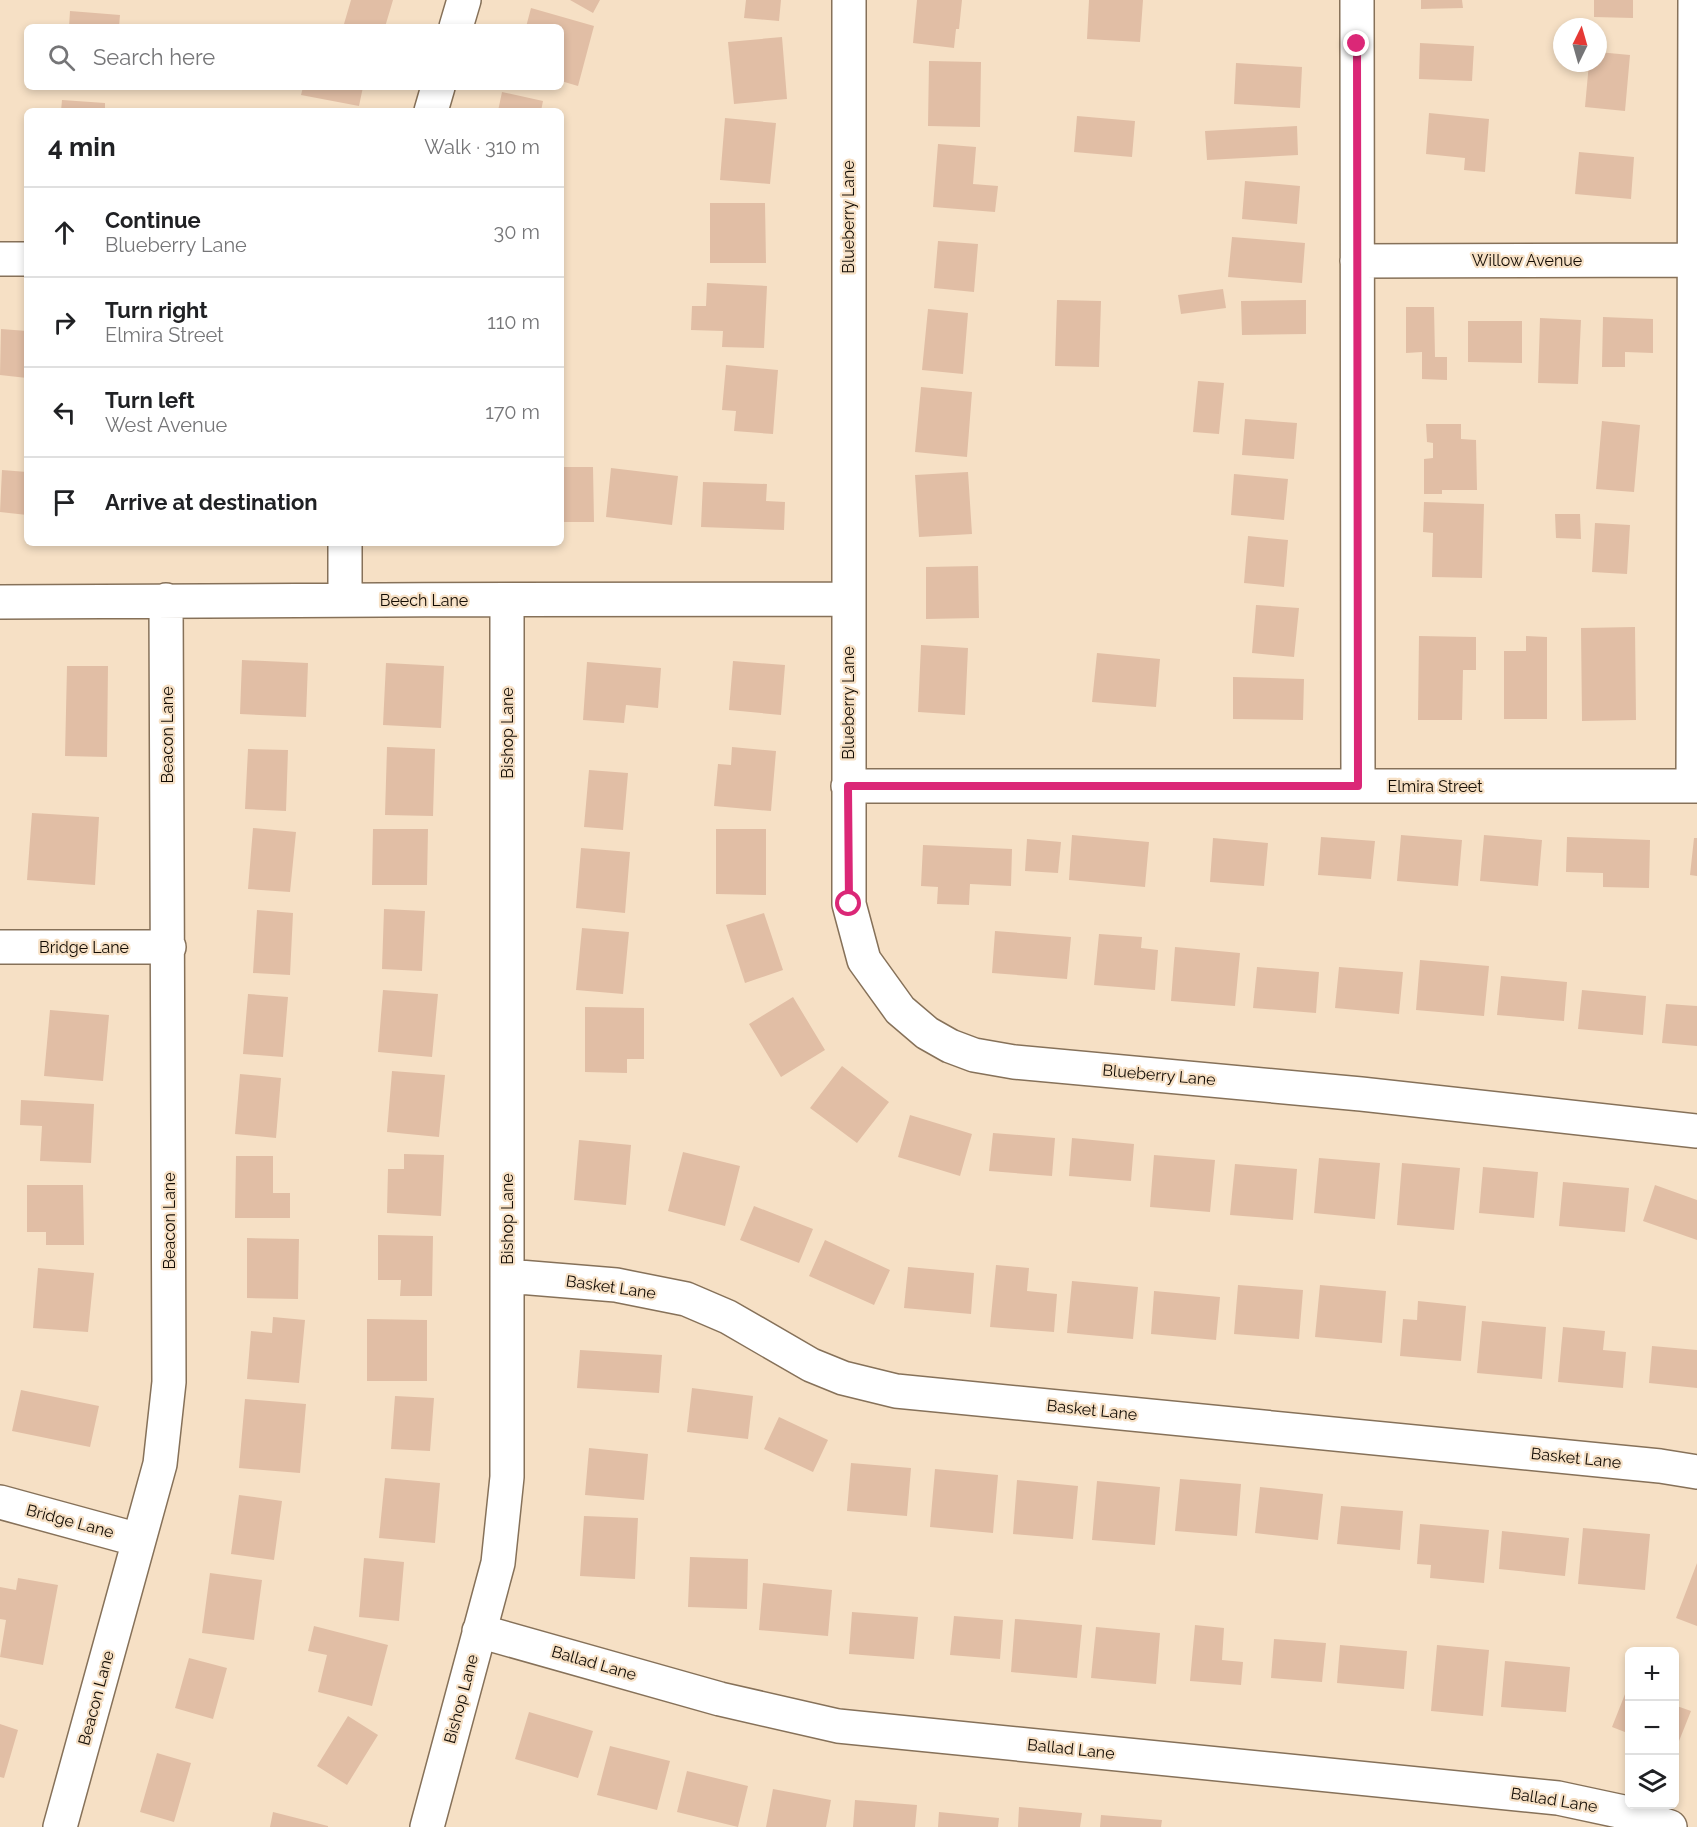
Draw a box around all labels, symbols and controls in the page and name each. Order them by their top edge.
north arrow [1553,18,1607,72]
search box [24,24,564,90]
route end [1343,30,1369,56]
icon: search [45,41,78,74]
text: Search here [93,44,215,70]
text: 4 min [48,132,116,162]
text: Walk · 310 m [424,135,540,159]
street label: Blueberry Lane [839,160,858,274]
text: Continue [105,207,201,233]
icon: ahead [48,216,81,249]
text: 30 m [494,220,540,244]
text: Blueberry Lane [105,233,247,257]
street label: Willow Avenue [1472,251,1582,270]
text: Turn right [105,297,208,323]
icon: right [48,306,81,339]
text: 110 m [487,310,540,334]
text: Elmira Street [105,323,224,347]
text: Turn left [105,387,195,413]
icon: left [48,396,81,429]
text: 170 m [485,400,540,424]
text: West Avenue [105,413,227,437]
icon: arrive [48,486,81,519]
text: Arrive at destination [105,489,318,515]
street label: Beech Lane [380,591,468,610]
street label: Blueberry Lane [839,646,858,760]
street label: Beacon Lane [158,686,177,784]
street label: Bishop Lane [498,687,517,779]
street label: Elmira Street [1387,777,1483,796]
route start [835,890,861,916]
street label: Bridge Lane [39,938,129,957]
street label: Blueberry Lane [1102,1061,1216,1089]
street label: Beacon Lane [160,1172,179,1270]
street label: Bishop Lane [498,1173,517,1265]
street label: Basket Lane [565,1271,657,1303]
street label: Basket Lane [1046,1396,1138,1424]
street label: Basket Lane [1530,1444,1622,1472]
street label: Bridge Lane [24,1500,116,1542]
street label: Ballad Lane [549,1642,639,1684]
map controls [1625,1647,1679,1809]
button: + [1625,1647,1679,1701]
street label: Beacon Lane [74,1649,118,1747]
street label: Bishop Lane [440,1652,482,1746]
button: − [1625,1701,1679,1755]
street label: Ballad Lane [1026,1735,1116,1763]
button: layers [1625,1755,1679,1809]
street label: Ballad Lane [1509,1784,1599,1816]

